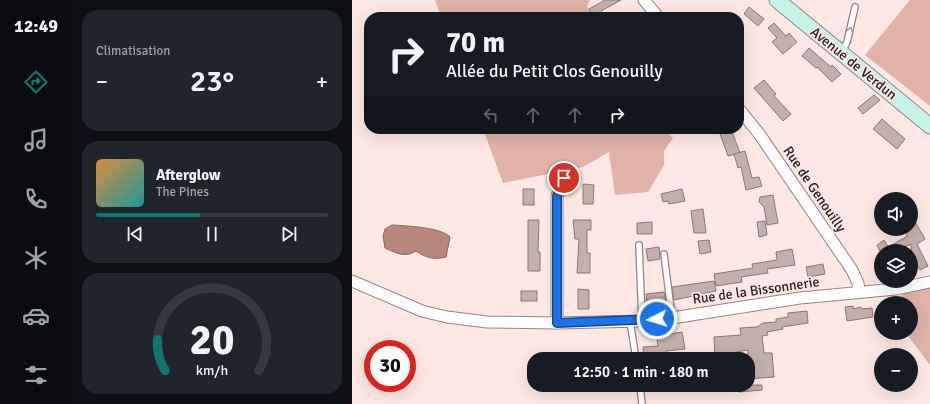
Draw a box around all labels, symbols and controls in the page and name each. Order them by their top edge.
text: 12:49 [14,15,58,37]
street label: Avenue de Verdun [807,23,900,103]
text: 70 m [446,26,505,60]
one-way arrow [845,27,853,34]
icon: right [380,28,432,80]
text: Climatisation [96,43,170,59]
text: Allée du Petit Clos Genouilly [446,60,663,82]
text: 23° [190,63,234,100]
icon: directions [22,68,50,96]
text: − [96,68,108,95]
text: + [316,68,328,95]
icon: left [480,104,502,126]
icon: ahead [522,104,544,126]
icon: ahead [564,104,586,126]
icon: right [606,104,628,126]
icon: music [22,126,50,154]
street label: Rue de Genouilly [780,143,850,236]
pin [547,161,581,195]
text: Afterglow [156,166,220,184]
icon: arrive [553,167,575,189]
text: The Pines [156,184,209,200]
icon: phone [22,185,50,213]
map controls [874,192,918,392]
button: sound [874,192,918,236]
icon: previous [124,223,146,245]
icon: pause [201,223,223,245]
icon: next [278,223,300,245]
icon: climate [22,244,50,272]
button: layers [874,244,918,288]
street label: Rue de la Bissonnerie [692,273,821,308]
button: + [874,296,918,340]
position arrow [636,298,678,340]
icon: car [22,302,50,330]
text: 20 [190,315,234,366]
speed limit sign: 30 [364,340,416,392]
button: − [874,348,918,392]
icon: filters [22,361,50,389]
text: km/h [196,362,228,379]
text: 12:50 · 1 min · 180 m [574,363,708,381]

